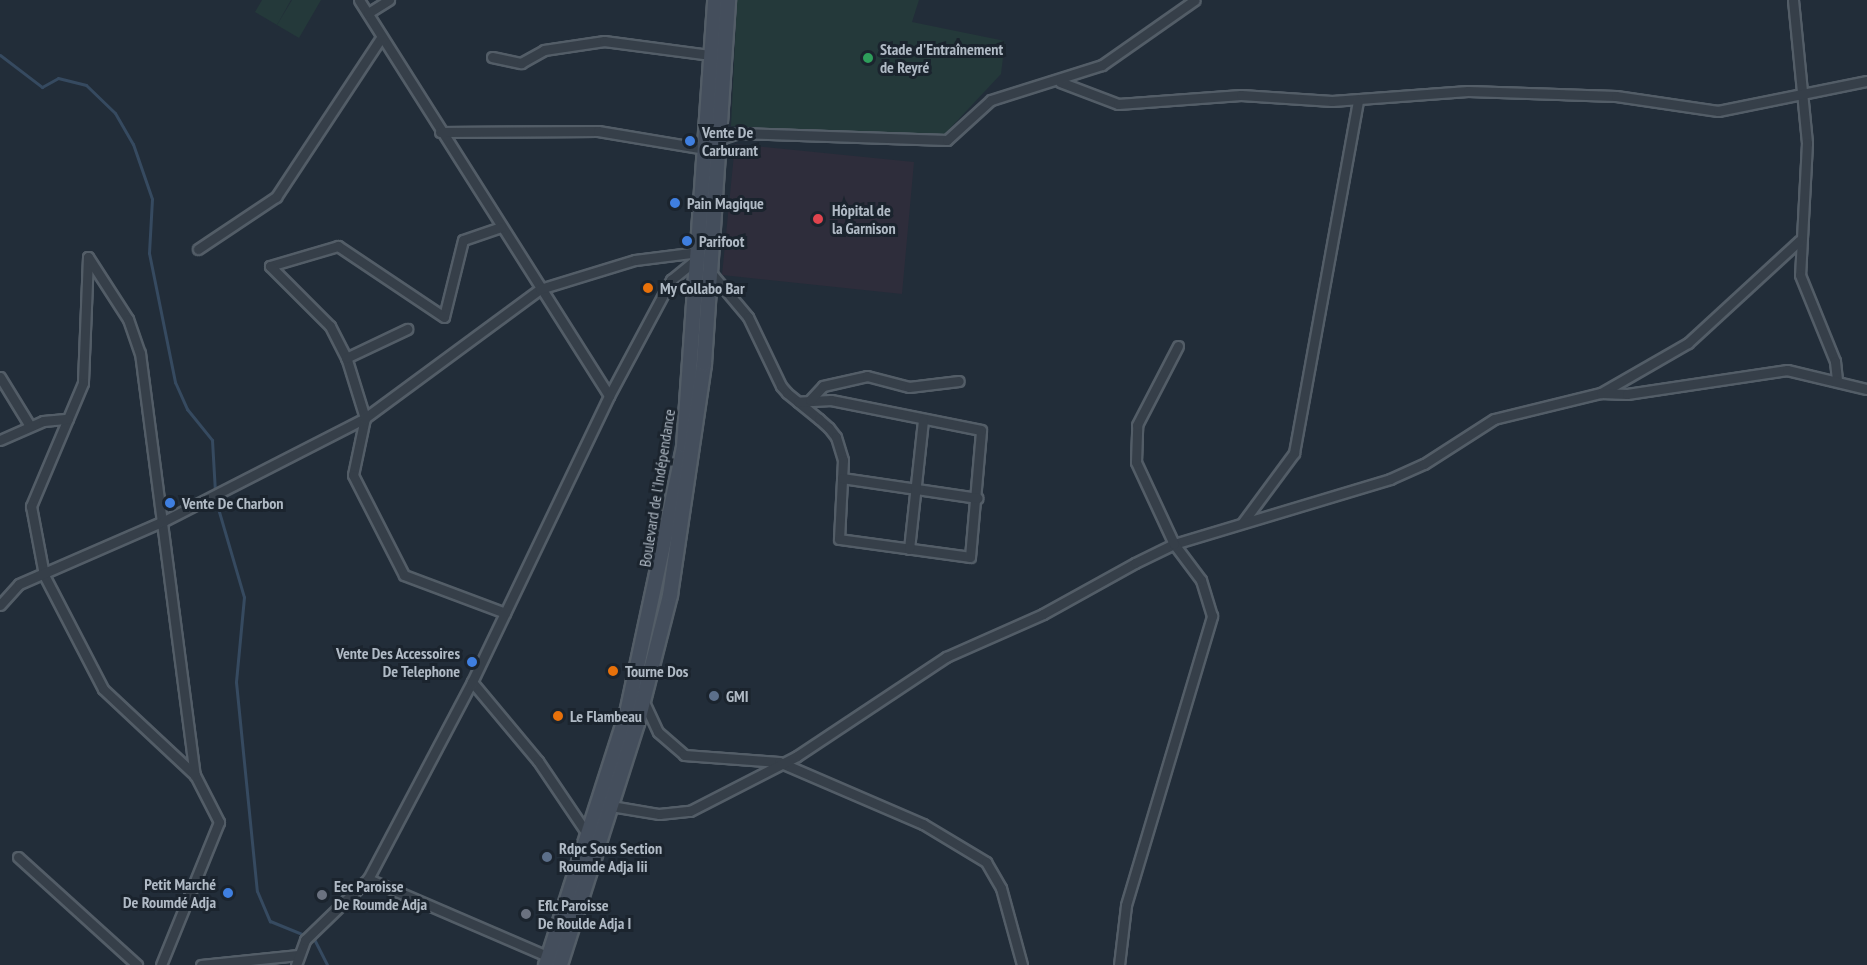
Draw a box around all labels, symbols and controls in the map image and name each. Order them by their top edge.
place label: Stade d'Entraînement de Reyré [880,39,1003,77]
marker: Stade d'Entraînement de Reyré [861,51,875,65]
place label: Vente De Carburant [702,122,758,160]
marker: Vente De Carburant [683,134,697,148]
place label: Pain Magique [687,193,764,213]
marker: Pain Magique [668,196,682,210]
place label: Hôpital de la Garnison [832,200,896,238]
marker: Hôpital de la Garnison [809,210,827,228]
place label: Parifoot [699,231,744,251]
marker: Parifoot [680,234,694,248]
place label: My Collabo Bar [660,278,745,298]
marker: My Collabo Bar [641,281,655,295]
street label: Boulevard de l'Indépendance [635,408,679,568]
place label: Vente De Charbon [182,493,284,513]
marker: Vente De Charbon [163,496,177,510]
place label: Vente Des Accessoires De Telephone [335,643,460,681]
marker: Vente Des Accessoires De Telephone [465,655,479,669]
place label: Tourne Dos [625,661,688,681]
marker: Tourne Dos [606,664,620,678]
place label: GMI [726,686,748,706]
marker: GMI [707,689,721,703]
place label: Le Flambeau [570,706,642,726]
marker: Le Flambeau [551,709,565,723]
place label: Rdpc Sous Section Roumde Adja Iii [559,838,662,876]
marker: Rdpc Sous Section Roumde Adja Iii [540,850,554,864]
place label: Petit Marché De Roumdé Adja [122,874,216,912]
place label: Eec Paroisse De Roumde Adja [334,876,428,914]
marker: Petit Marché De Roumdé Adja [221,886,235,900]
marker: Eec Paroisse De Roumde Adja [315,888,329,902]
place label: Eflc Paroisse De Roulde Adja I [538,895,632,933]
marker: Eflc Paroisse De Roulde Adja I [519,907,533,921]

